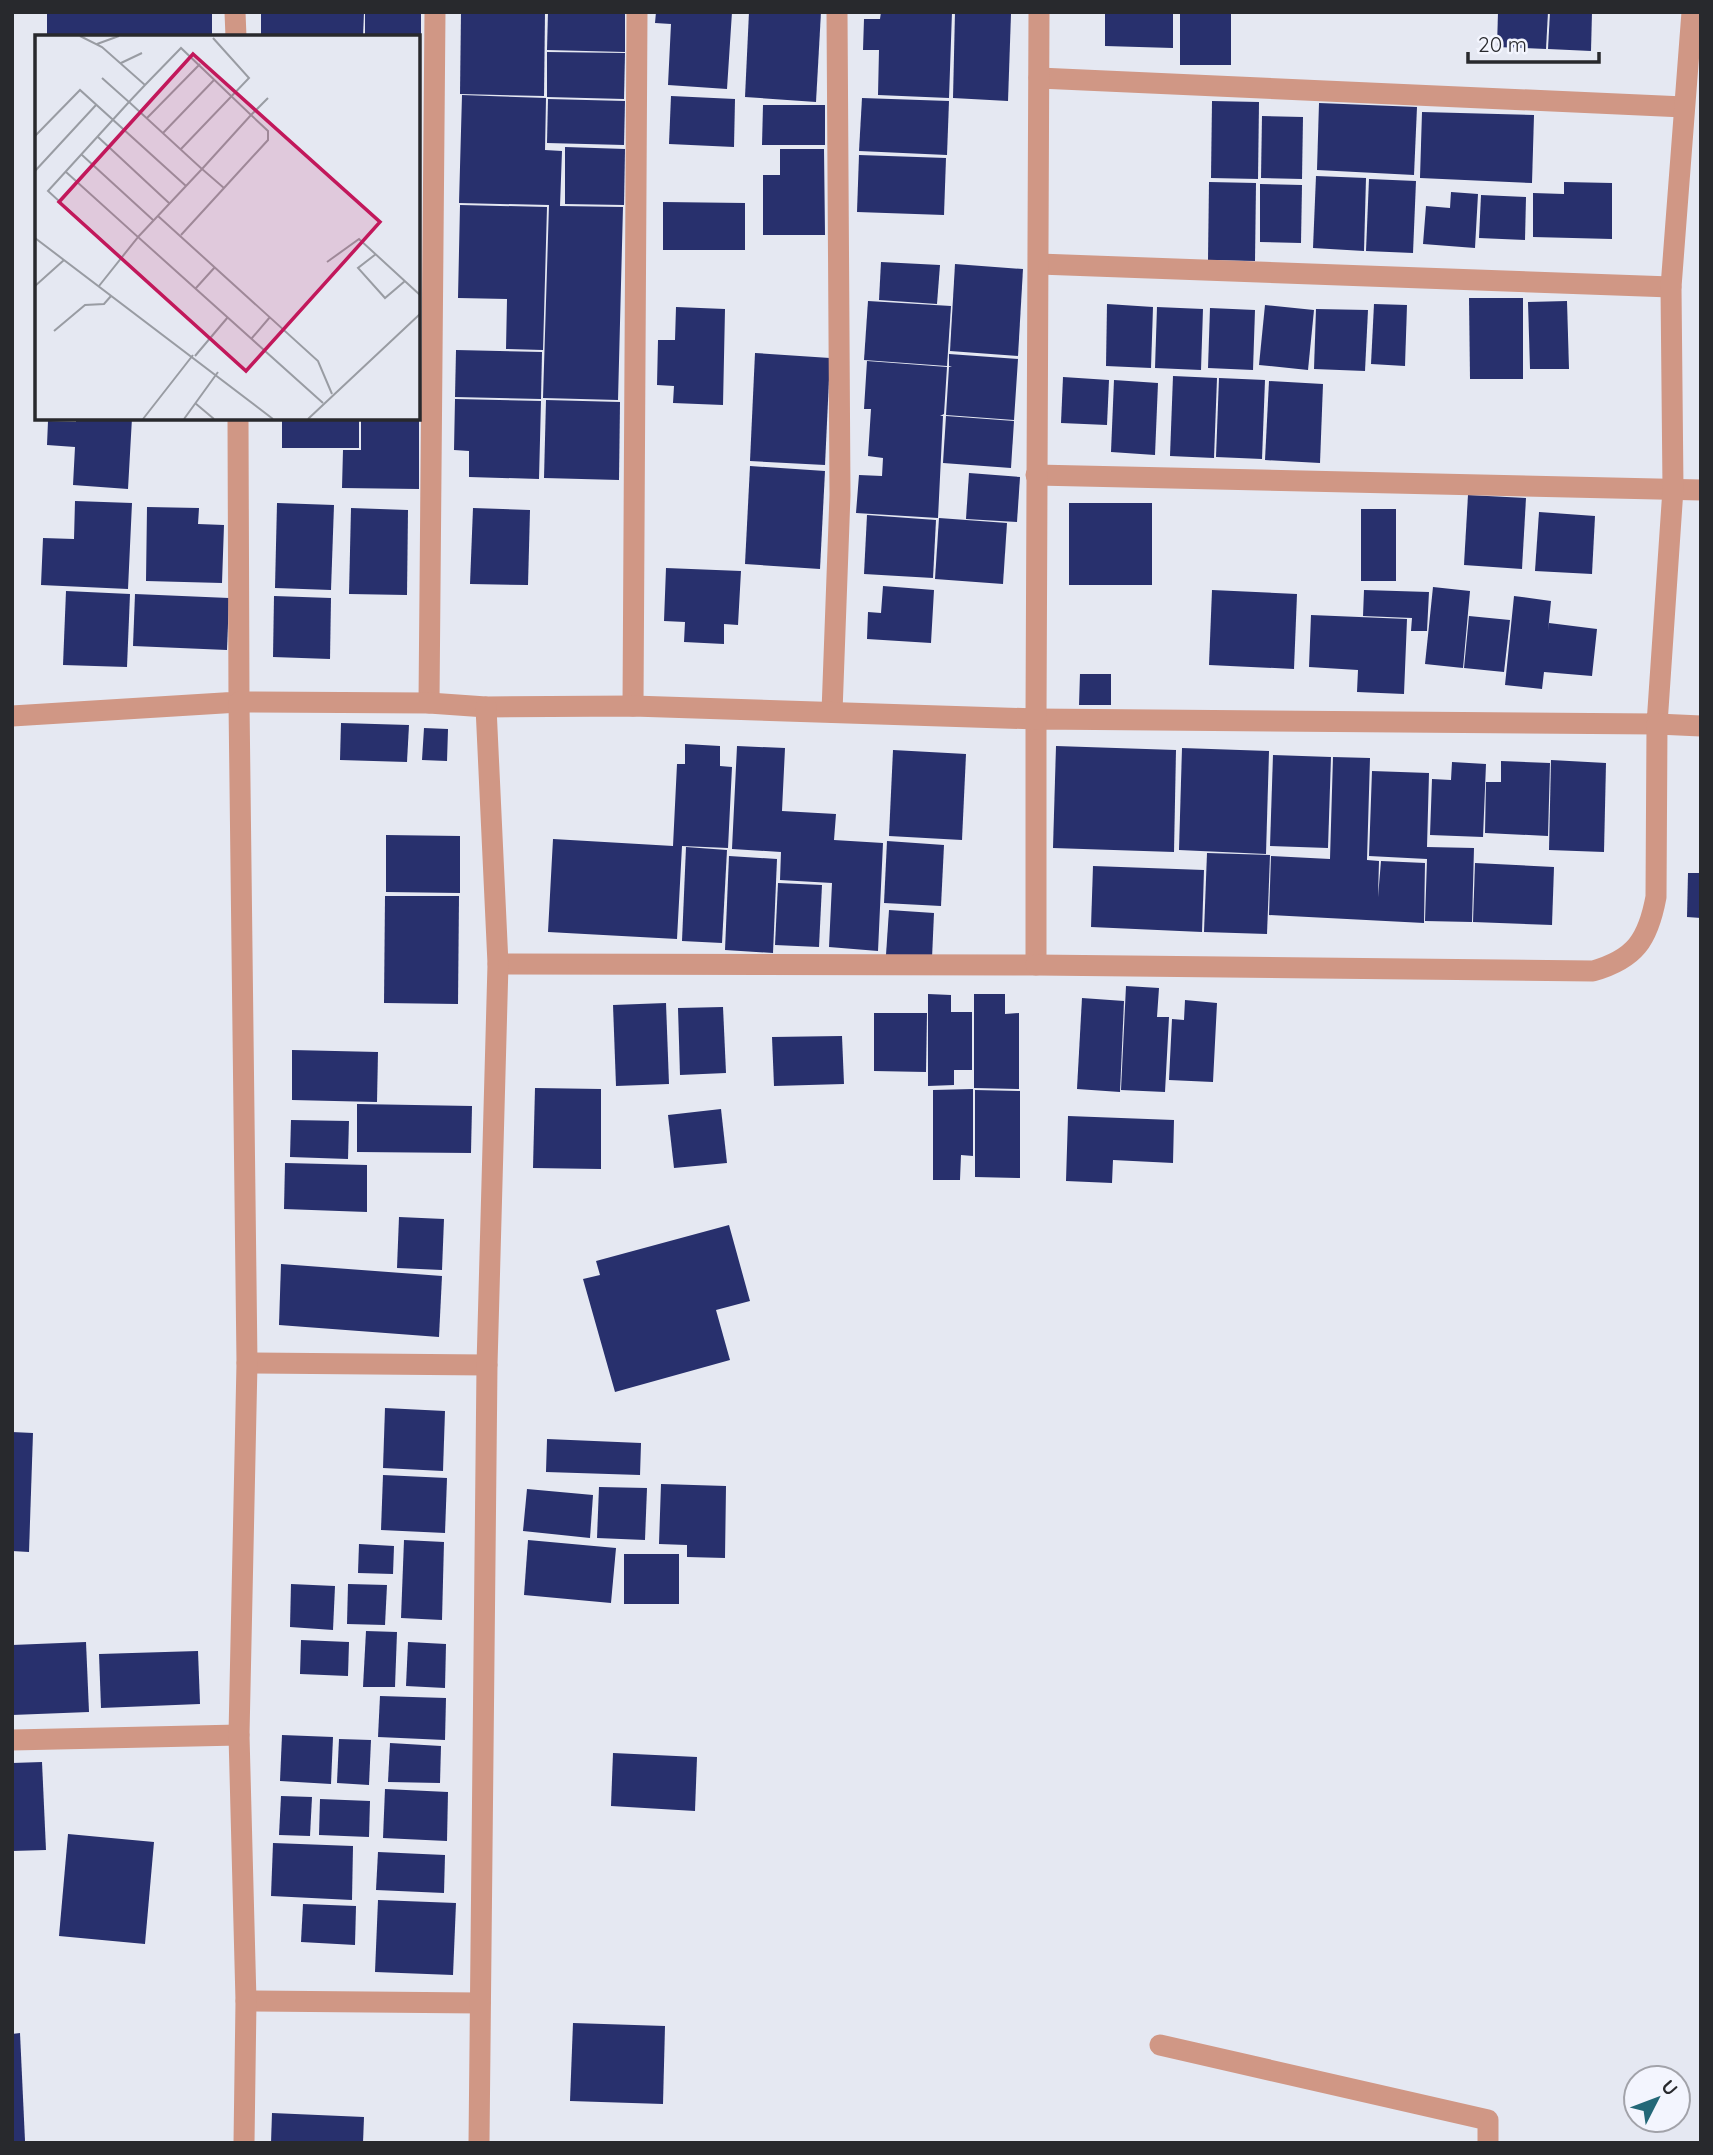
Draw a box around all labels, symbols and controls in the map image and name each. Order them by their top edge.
scale bar [1468,21,1599,65]
text: 20 m [1478,31,1527,57]
inset map [35,35,420,420]
north arrow [1622,2064,1692,2134]
text: U [1656,2075,1683,2101]

